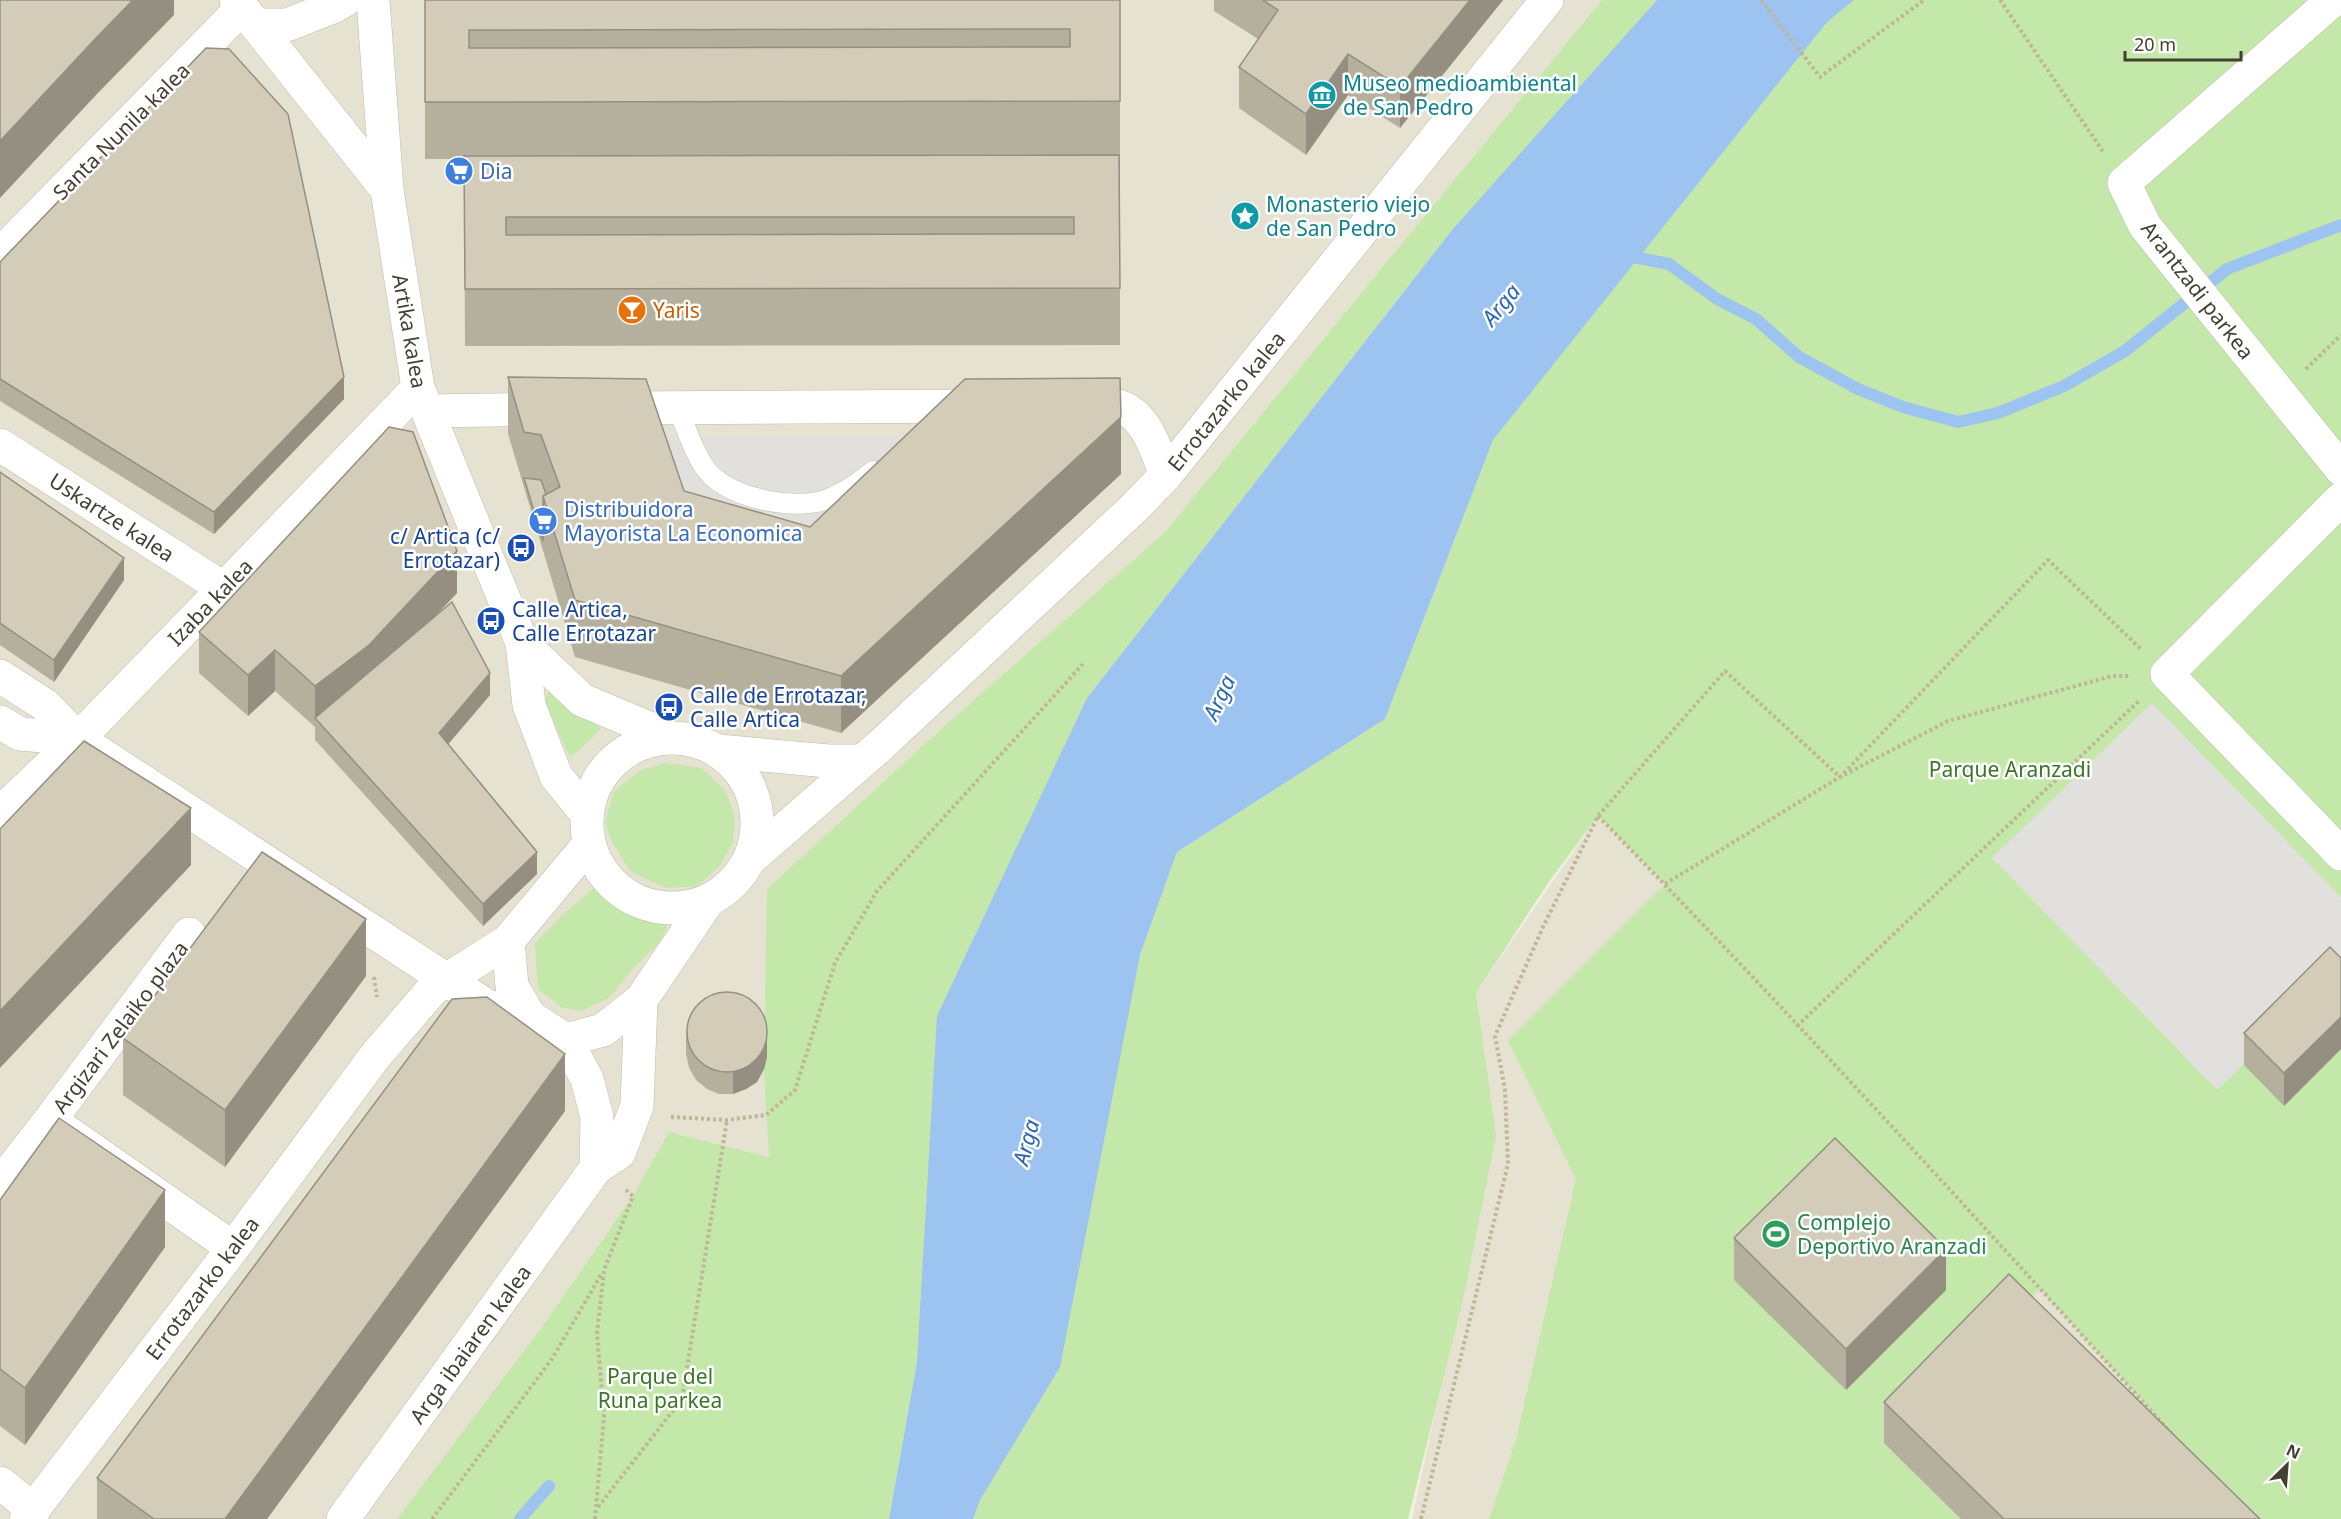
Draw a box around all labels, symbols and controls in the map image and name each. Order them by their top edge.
scale bar [2125,24,2240,62]
text: 20 m [2134,32,2176,56]
street label: Santa Nunila kalea [46,56,196,206]
place label: Museo medioambiental de San Pedro [1343,69,1577,121]
museum icon: Museo medioambiental de San Pedro [1306,79,1338,111]
supermarket icon: Dia [443,155,475,187]
place label: Dia [480,157,513,185]
place label: Monasterio viejo de San Pedro [1266,190,1430,242]
place icon: Monasterio viejo de San Pedro [1229,200,1261,232]
street label: Arantzadi parkea [2135,215,2261,365]
street label: Artika kalea [386,272,434,390]
water label: Arga [1473,276,1526,333]
bar icon: Yaris [616,294,648,326]
place label: Yaris [653,296,700,324]
street label: Errotazarko kalea [1161,325,1291,477]
street label: Uskartze kalea [44,466,180,568]
place label: Distribuidora Mayorista La Economica [564,495,803,547]
supermarket icon: Distribuidora Mayorista La Economica [527,505,559,537]
place label: c/ Artica (c/ Errotazar) [390,522,500,574]
bus stop icon: c/ Artica (c/ Errotazar) [505,532,537,564]
street label: Izaba kalea [161,552,259,652]
place label: Calle Artica, Calle Errotazar [512,595,657,647]
bus stop icon: Calle Artica, Calle Errotazar [475,605,507,637]
water label: Arga [1194,669,1242,726]
place label: Calle de Errotazar, Calle Artica [690,681,867,733]
bus stop icon: Calle de Errotazar, Calle Artica [653,691,685,723]
park label: Parque Aranzadi [1929,755,2091,783]
street label: Argizari Zelaiko plaza [46,935,194,1119]
water label: Arga [1004,1115,1046,1170]
place label: Complejo Deportivo Aranzadi [1797,1208,1987,1260]
street label: Errotazarko kalea [139,1211,265,1365]
sports icon: Complejo Deportivo Aranzadi [1760,1218,1792,1250]
street label: Arga ibaiaren kalea [403,1259,537,1429]
park label: Parque del Runa parkea [598,1362,722,1414]
north arrow [2257,1435,2317,1495]
text: N [2283,1439,2304,1464]

